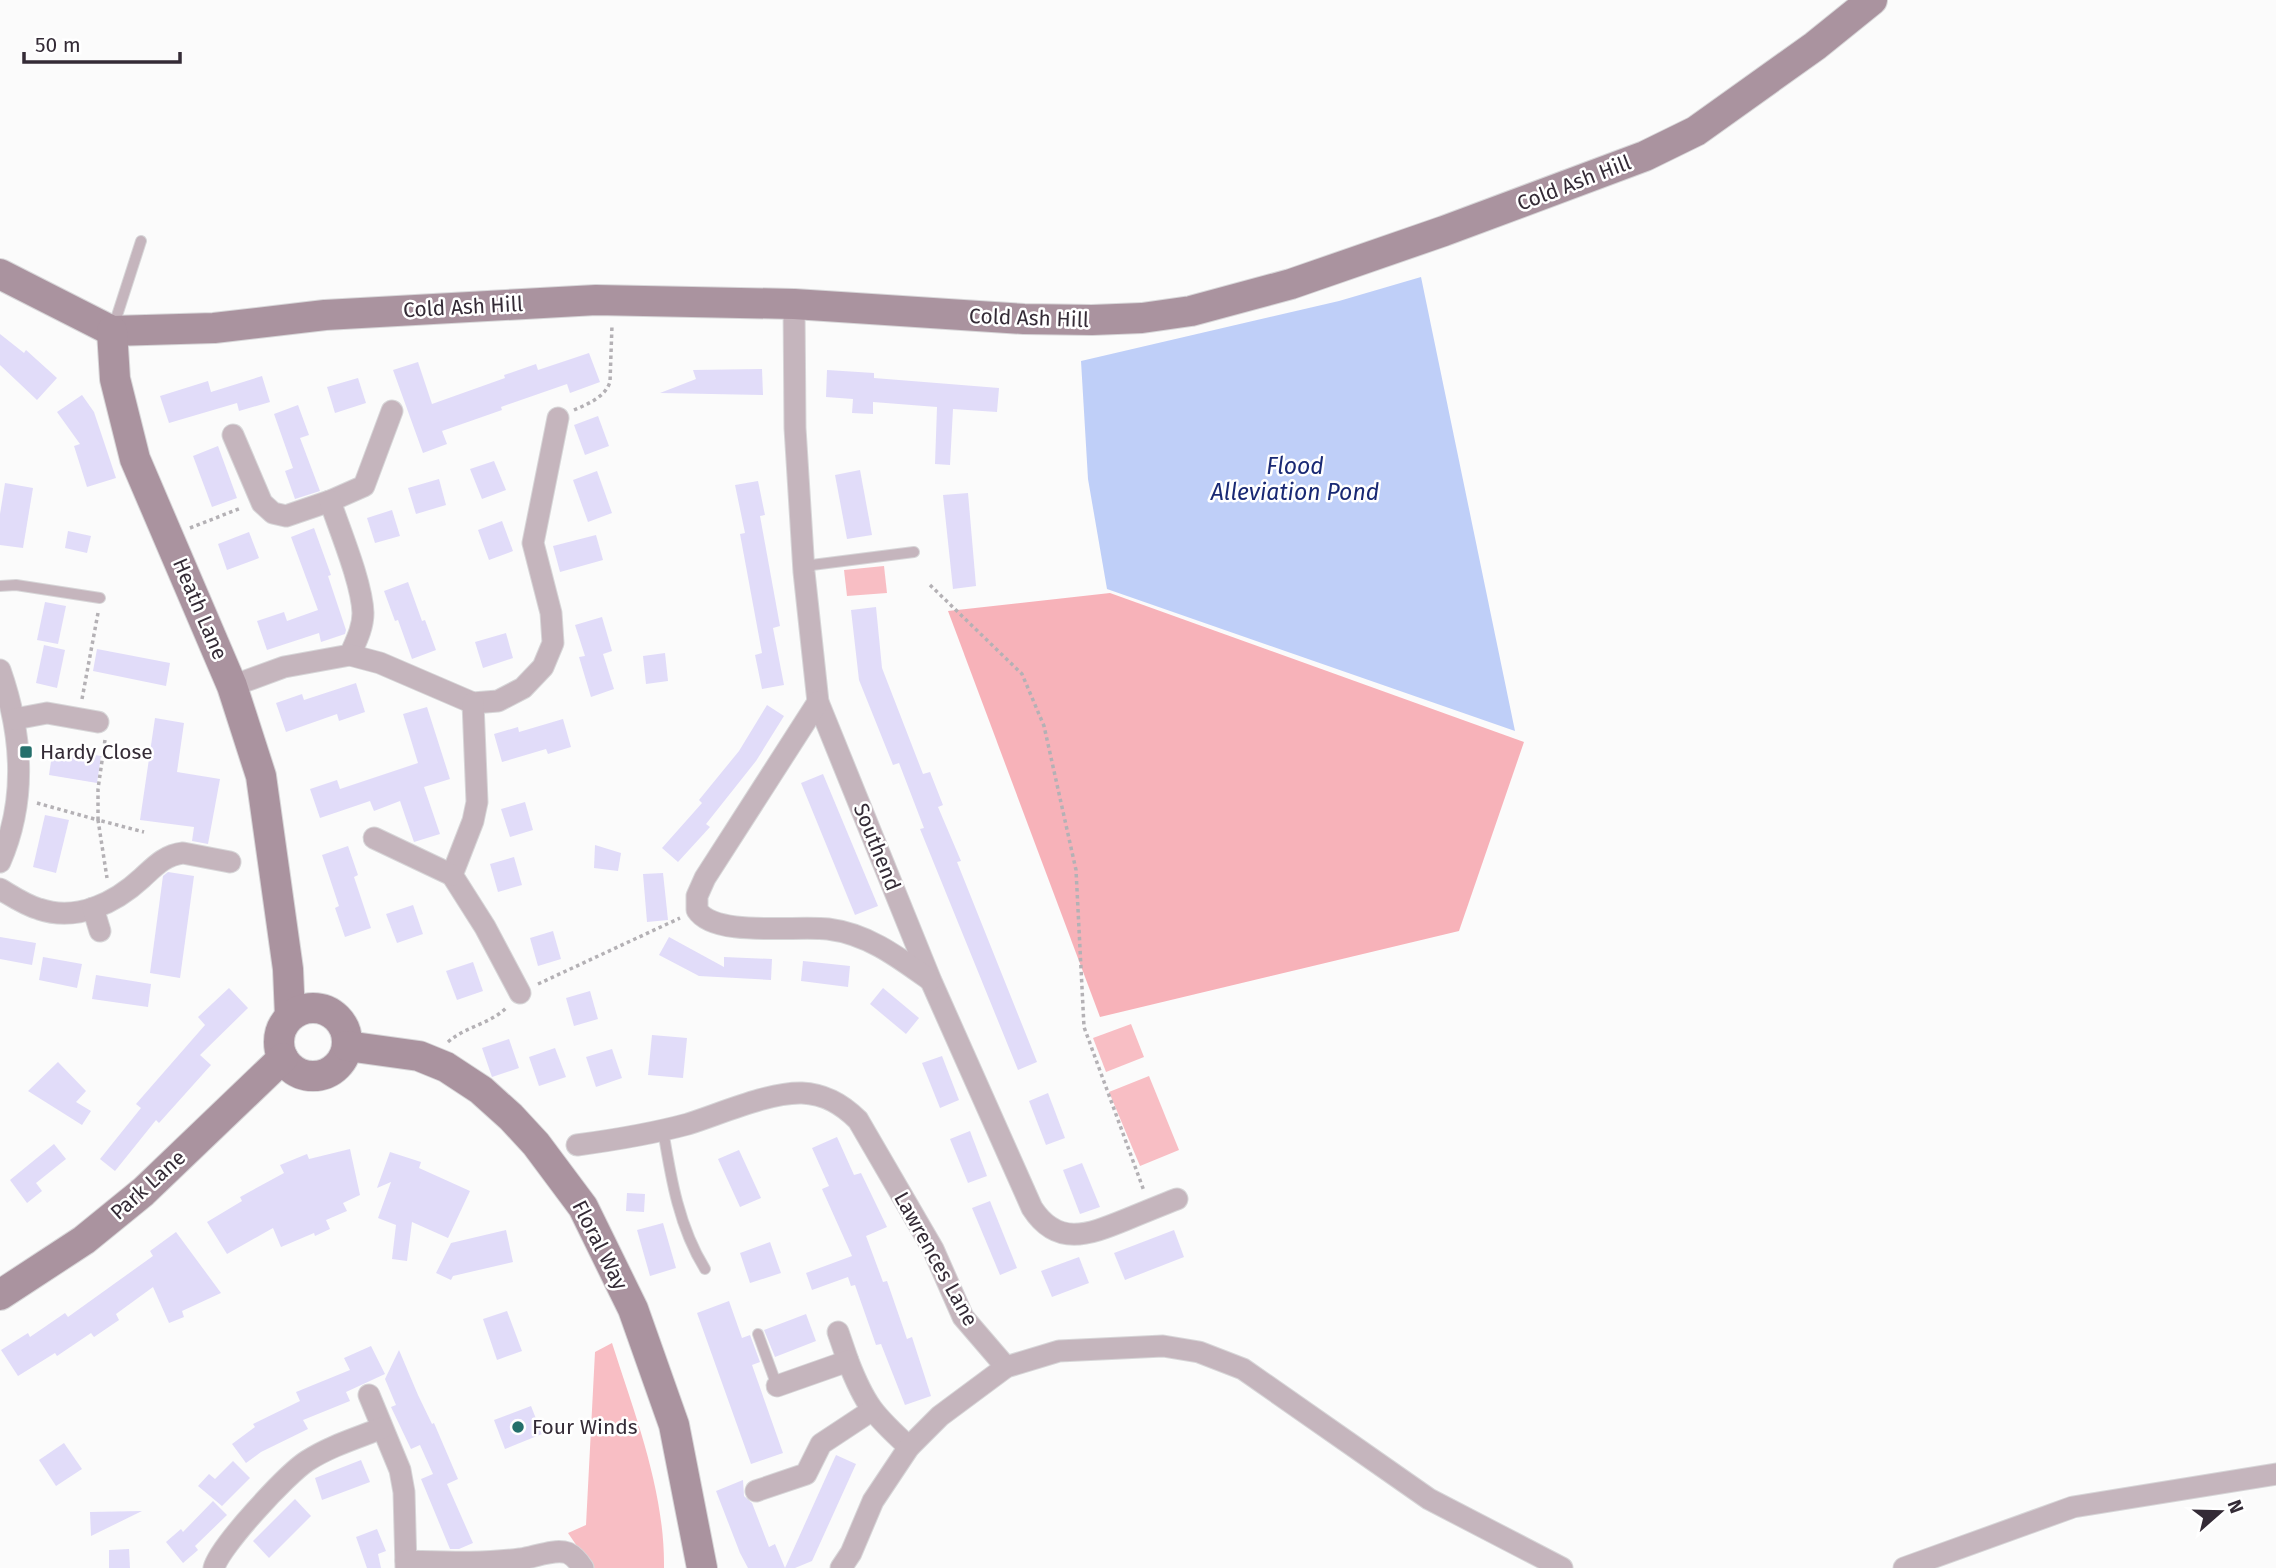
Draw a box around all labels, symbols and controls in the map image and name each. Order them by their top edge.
scale bar [24,21,180,65]
text: 50 m [35,32,81,58]
street label: Cold Ash Hill [1513,149,1635,217]
street label: Cold Ash Hill [402,291,524,323]
street label: Cold Ash Hill [969,303,1089,333]
water label: Flood Alleviation Pond [1210,452,1379,506]
street label: Heath Lane [167,554,233,664]
place label: Hardy Close [40,739,153,765]
marker: Hardy Close [18,744,34,760]
street label: Southend [848,799,906,895]
street label: Park Lane [105,1144,191,1226]
street label: Lawrences Lane [888,1187,984,1331]
street label: Floral Way [566,1196,634,1295]
place label: Four Winds [532,1414,638,1440]
marker: Four Winds [510,1419,526,1435]
north arrow [2185,1477,2255,1547]
text: N [2223,1496,2248,1516]

